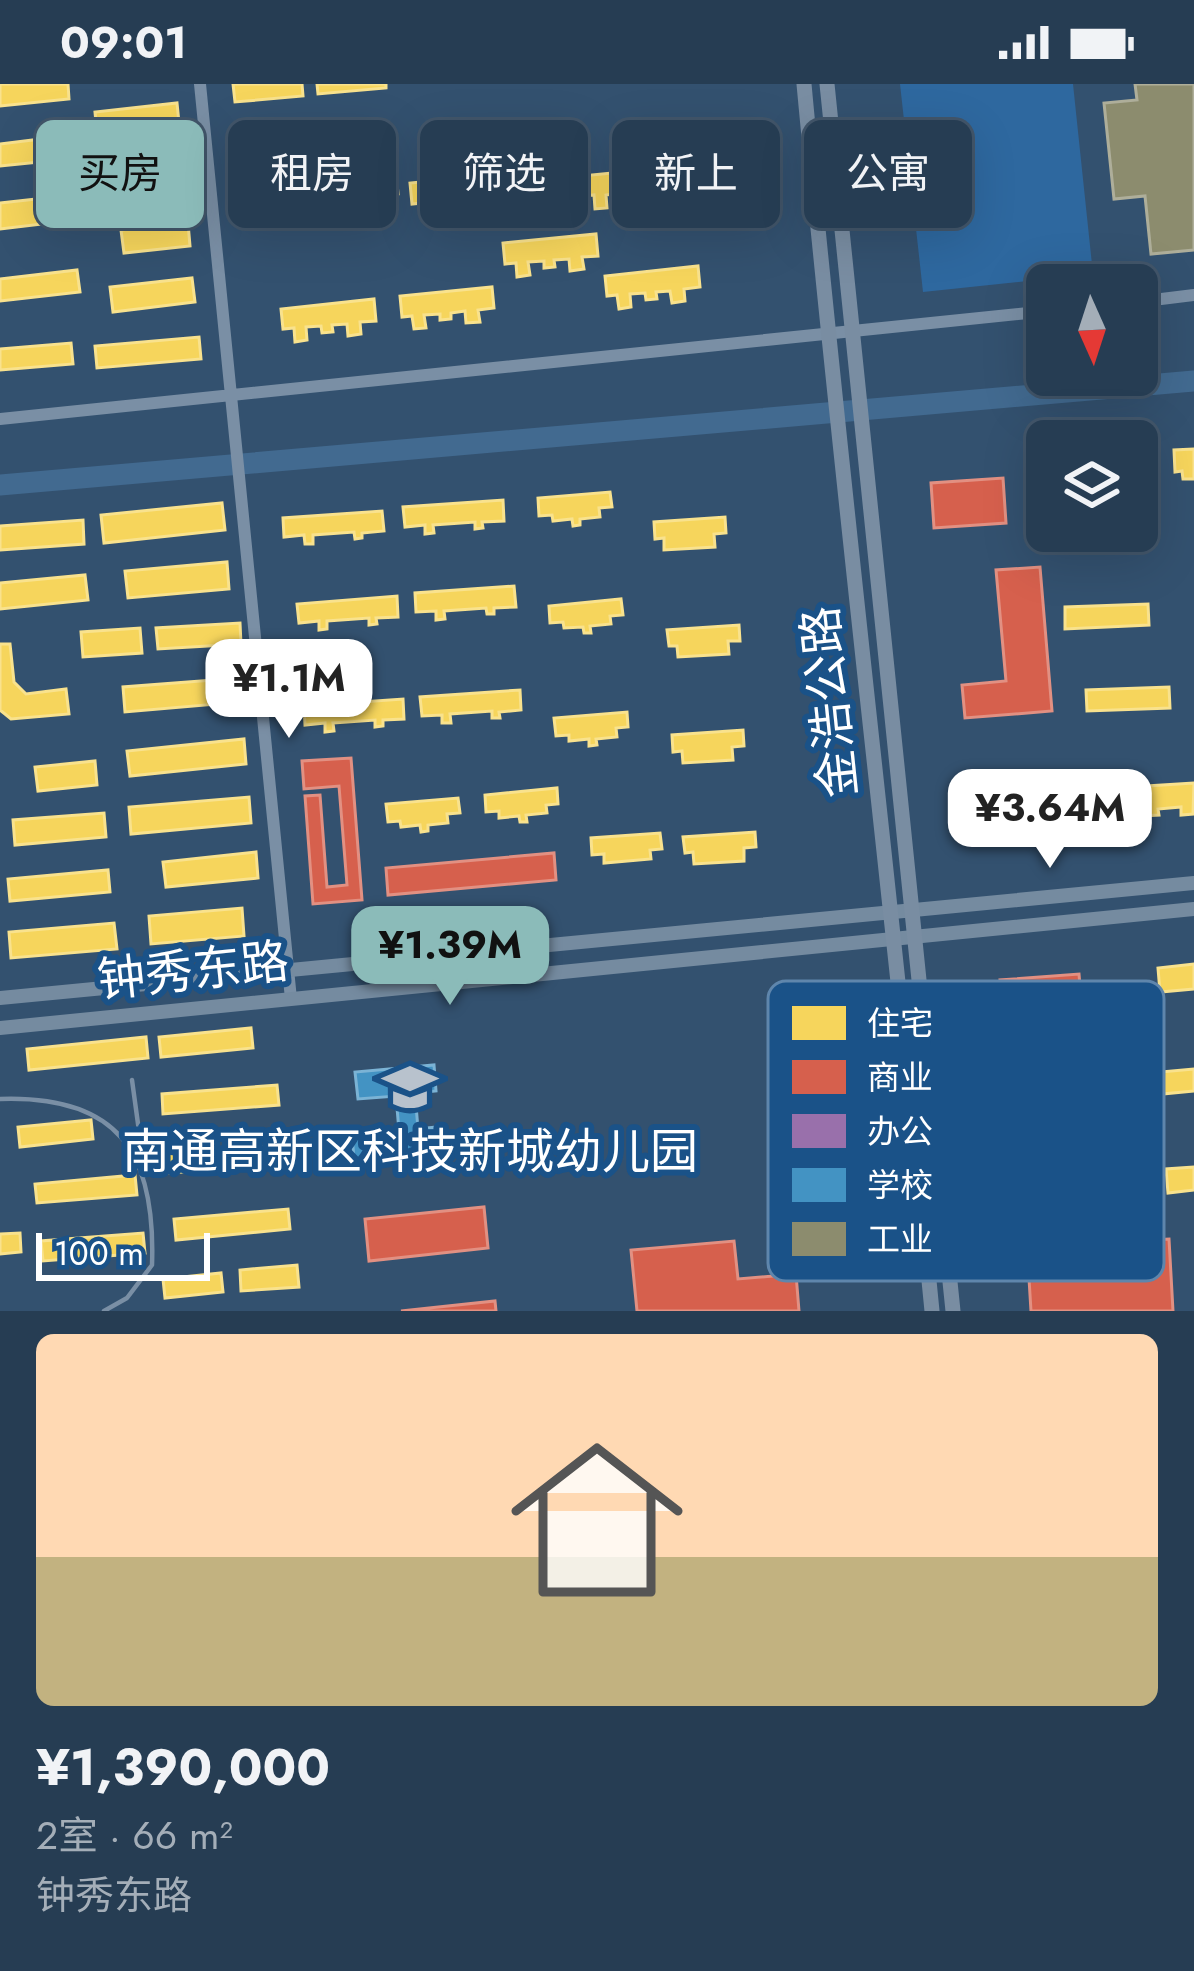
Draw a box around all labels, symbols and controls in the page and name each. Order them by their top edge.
text: 09:01 [60,10,187,75]
chip: 买房 [36,120,204,228]
chip: 租房 [228,120,396,228]
chip: 筛选 [420,120,588,228]
chip: 新上 [612,120,780,228]
chip: 公寓 [804,120,972,228]
north arrow [1026,264,1158,396]
map controls [1026,264,1158,552]
button: layers [1026,420,1158,552]
street label: 金浩公路 [785,603,874,801]
pin: ¥1.1M [205,639,373,741]
text: ¥1.1M [232,649,346,706]
pin: ¥3.64M [952,769,1148,871]
text: ¥3.64M [975,779,1125,836]
pin: ¥1.39M [352,906,548,1008]
text: ¥1.39M [378,916,522,973]
street label: 钟秀东路 [94,926,292,1015]
legend [768,981,1164,1281]
text: 住宅 [867,1000,933,1047]
text: 商业 [867,1054,933,1101]
school or university icon: 南通高新区科技新城幼儿园 [381,1058,439,1116]
text: 办公 [867,1108,933,1155]
place label: 南通高新区科技新城幼儿园 [122,1117,698,1186]
text: 学校 [867,1162,933,1209]
text: 工业 [867,1216,933,1263]
scale bar [36,1227,210,1280]
text: 100 m [54,1230,144,1277]
icon: home [489,1412,705,1628]
text: ¥1,390,000 [36,1730,330,1804]
text: 2室 · 66 m² [36,1807,233,1864]
text: 钟秀东路 [36,1867,192,1924]

